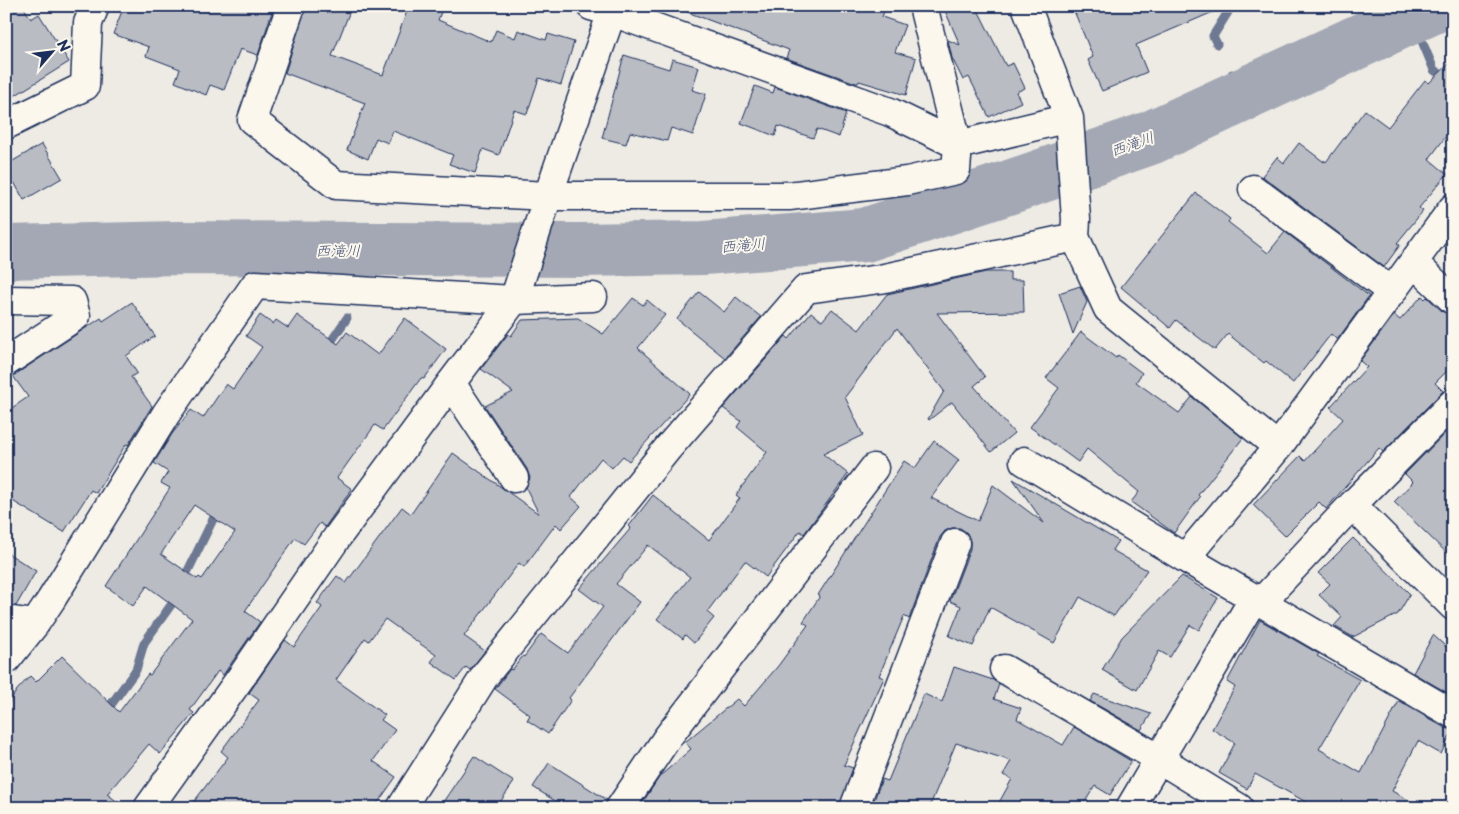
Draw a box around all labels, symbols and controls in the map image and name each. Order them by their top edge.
north arrow [28,28,78,78]
text: N [52,36,76,55]
water label: 西滝川 [1107,124,1157,162]
water label: 西滝川 [720,231,766,257]
water label: 西滝川 [315,238,361,261]

